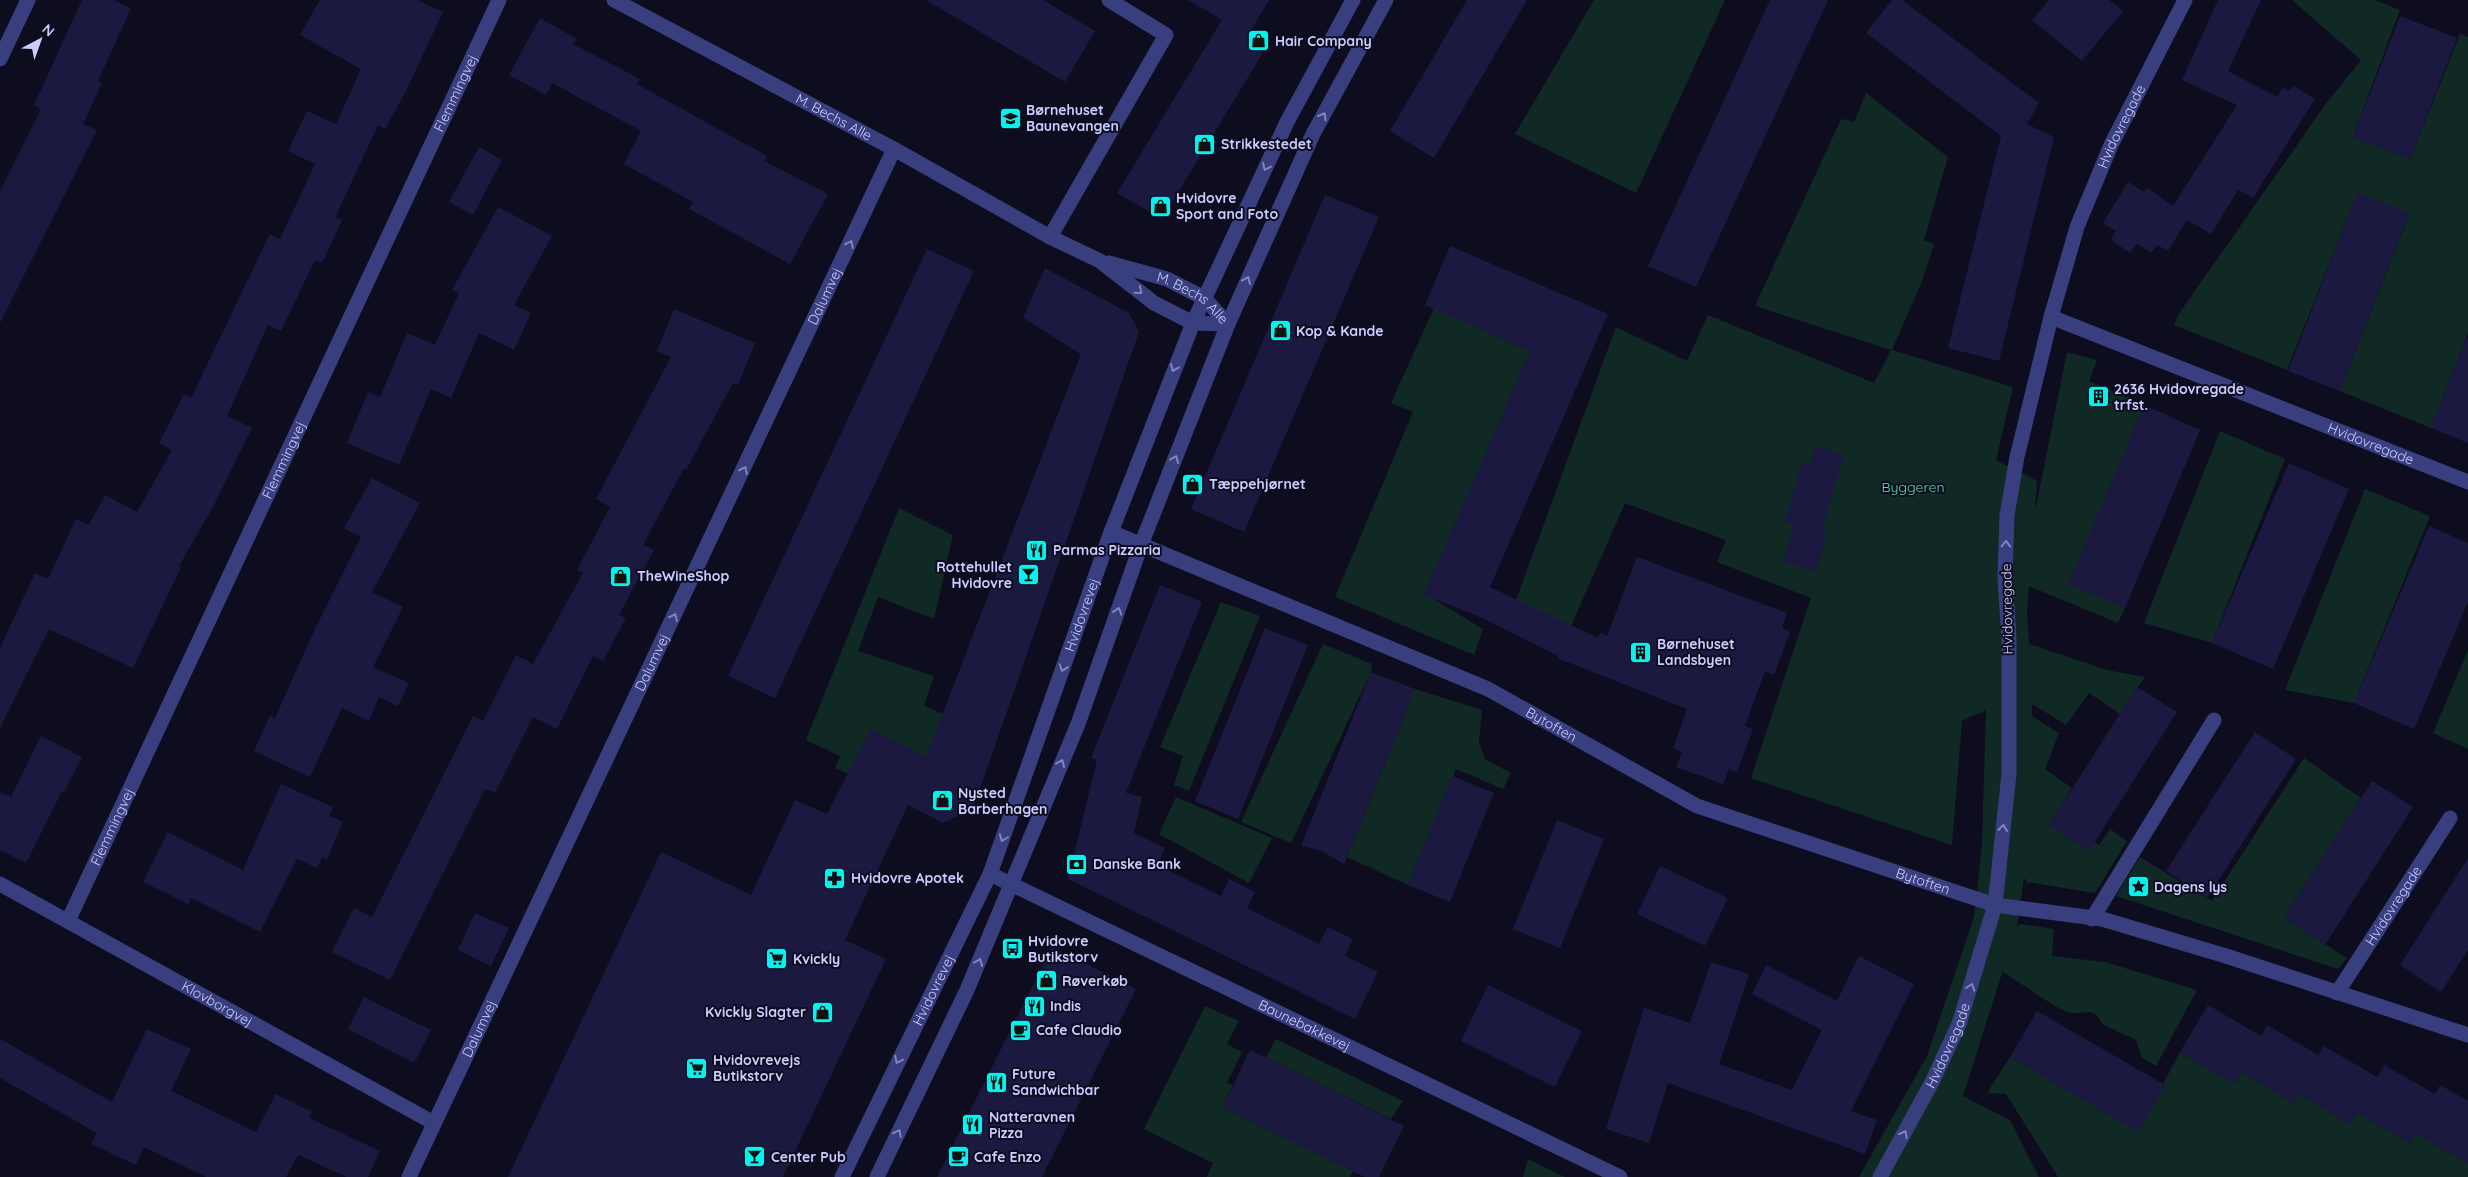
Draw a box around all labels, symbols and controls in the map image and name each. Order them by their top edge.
north arrow [15,15,65,65]
text: N [39,20,58,40]
shop icon: Hair Company [1247,29,1271,53]
place label: Hair Company [1275,32,1372,50]
street label: Flemmingvej [430,52,481,135]
street label: Hvidovregade [2093,81,2149,171]
street label: M. Bechs Alle [793,89,875,145]
place label: Børnehuset Baunevangen [1026,101,1119,135]
school or university icon: Børnehuset Baunevangen [998,106,1022,130]
one-way arrow [1317,113,1327,122]
shop icon: Strikkestedet [1193,132,1217,156]
place label: Strikkestedet [1221,135,1312,153]
one-way arrow [1262,162,1272,171]
place label: Hvidovre Sport and Foto [1176,189,1279,223]
shop icon: Hvidovre Sport and Foto [1148,194,1172,218]
one-way arrow [844,240,854,249]
street label: Dalumvej [803,264,846,328]
street label: M. Bechs Alle [1155,268,1233,328]
one-way arrow [1241,276,1252,285]
one-way arrow [1133,285,1142,294]
shop icon: Kop & Kande [1268,319,1292,343]
place label: Kop & Kande [1296,322,1384,340]
one-way arrow [1170,363,1180,372]
place label: 2636 Hvidovregade trfst. [2114,380,2244,414]
building icon: 2636 Hvidovregade trfst. [2086,385,2110,409]
street label: Flemmingvej [258,418,310,502]
street label: Hvidovregade [2325,418,2417,469]
one-way arrow [1169,455,1179,463]
one-way arrow [737,466,748,475]
shop icon: Tæppehjørnet [1181,472,1205,496]
place label: Tæppehjørnet [1209,475,1306,493]
park label: Byggeren [1881,478,1945,496]
restaurant icon: Parmas Pizzaria [1025,538,1049,562]
one-way arrow [2001,539,2012,547]
place label: Parmas Pizzaria [1053,541,1161,559]
place label: Rottehullet Hvidovre [936,558,1012,592]
bar icon: Rottehullet Hvidovre [1016,563,1040,587]
street label: Hvidovregade [1997,563,2017,655]
shop icon: TheWineShop [609,564,633,588]
place label: TheWineShop [637,567,729,585]
street label: Hvidovrevej [1060,576,1103,654]
one-way arrow [1112,607,1122,615]
one-way arrow [668,613,679,622]
street label: Dalumvej [631,631,673,694]
place label: Børnehuset Landsbyen [1657,635,1735,669]
building icon: Børnehuset Landsbyen [1629,640,1653,664]
one-way arrow [1059,664,1069,672]
street label: Bytoften [1523,703,1580,746]
one-way arrow [1055,759,1066,768]
place label: Nysted Barberhagen [958,784,1047,818]
street label: Flemmingvej [86,785,138,868]
shop icon: Nysted Barberhagen [930,789,954,813]
one-way arrow [1997,824,2008,832]
one-way arrow [999,833,1009,842]
bank icon: Danske Bank [1065,852,1089,876]
place label: Danske Bank [1093,855,1181,873]
street label: Hvidovregade [2361,862,2426,949]
street label: Bytoften [1894,864,1952,898]
pharmacy icon: Hvidovre Apotek [823,866,847,890]
place label: Hvidovre Apotek [851,869,964,887]
place icon: Dagens lys [2126,875,2150,899]
place label: Dagens lys [2154,878,2227,896]
place label: Hvidovre Butikstorv [1028,932,1098,966]
bus stop icon: Hvidovre Butikstorv [1000,937,1024,961]
supermarket icon: Kvickly [765,947,789,971]
place label: Kvickly [793,950,840,968]
street label: Hvidovrevej [908,952,958,1029]
one-way arrow [973,958,983,966]
shop icon: Røverkøb [1034,969,1058,993]
place label: Røverkøb [1062,972,1128,990]
street label: Klovborgvej [179,977,256,1030]
one-way arrow [1966,983,1976,992]
restaurant icon: Indis [1022,994,1046,1018]
street label: Baunebakkevej [1256,995,1353,1055]
street label: Dalumvej [458,997,500,1060]
place label: Indis [1050,997,1081,1015]
shop icon: Kvickly Slagter [810,1000,834,1024]
street label: Hvidovregade [1921,1001,1974,1092]
place label: Kvickly Slagter [705,1003,806,1021]
cafe icon: Cafe Claudio [1008,1018,1032,1042]
place label: Cafe Claudio [1036,1021,1122,1039]
place label: Hvidovrevejs Butikstorv [713,1051,800,1085]
one-way arrow [894,1055,904,1064]
supermarket icon: Hvidovrevejs Butikstorv [685,1056,709,1080]
place label: Future Sandwichbar [1012,1065,1100,1099]
restaurant icon: Future Sandwichbar [984,1070,1008,1094]
place label: Natteravnen Pizza [989,1108,1075,1142]
restaurant icon: Natteravnen Pizza [961,1113,985,1137]
one-way arrow [892,1129,902,1138]
one-way arrow [1897,1131,1907,1140]
bar icon: Center Pub [743,1145,767,1169]
cafe icon: Cafe Enzo [946,1145,970,1169]
place label: Center Pub [771,1148,846,1166]
place label: Cafe Enzo [974,1148,1041,1166]

